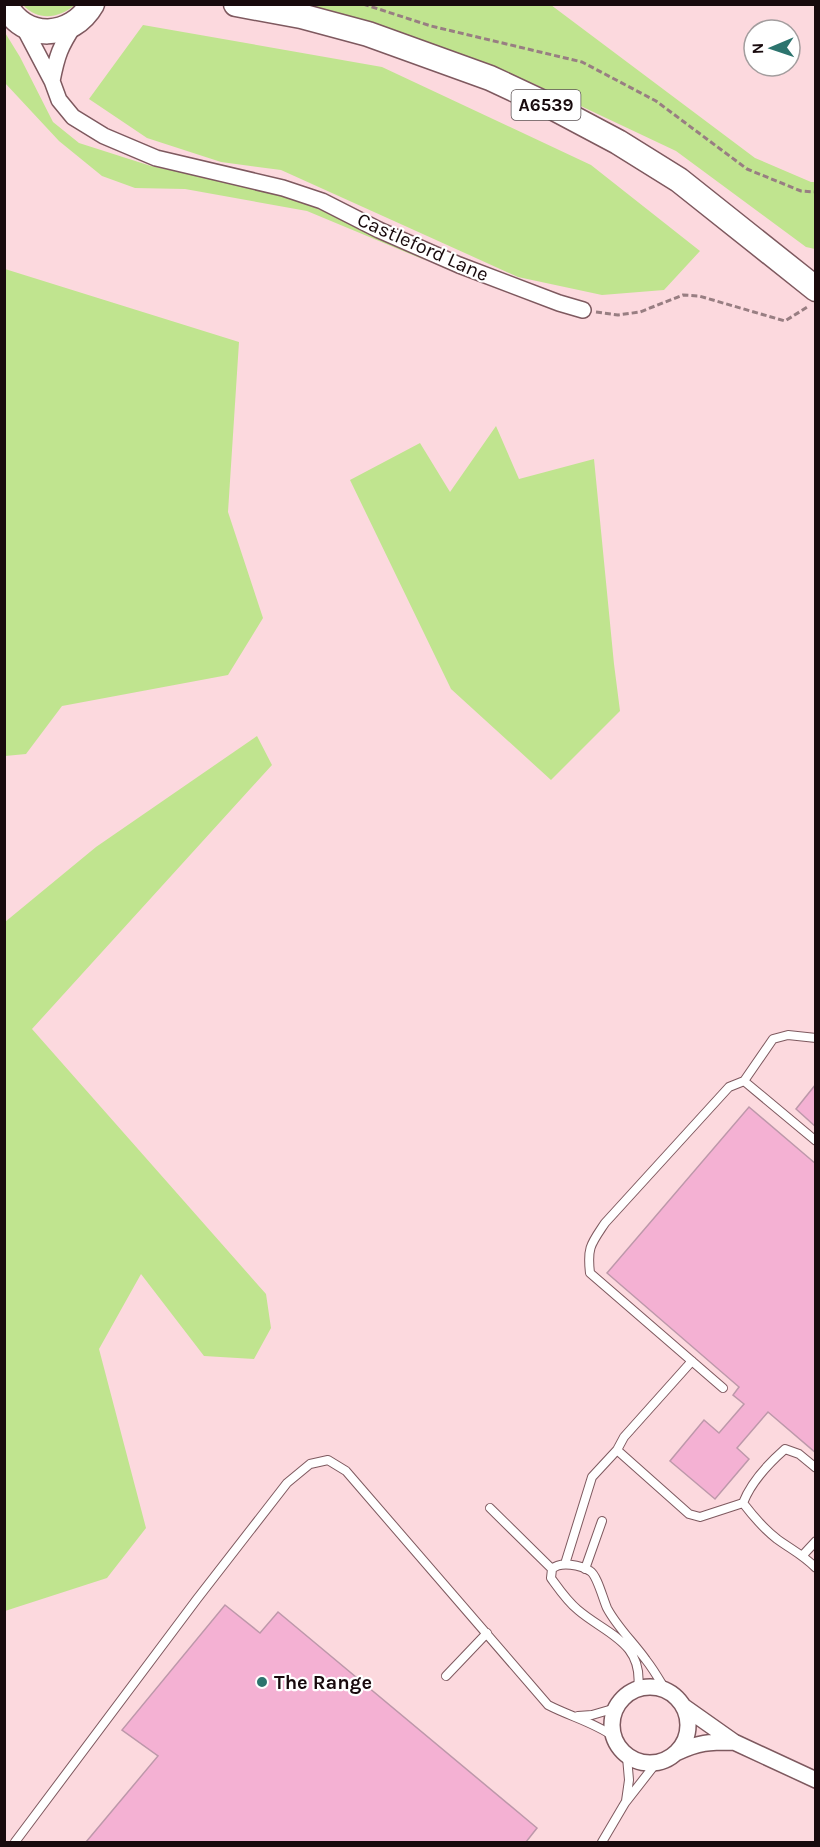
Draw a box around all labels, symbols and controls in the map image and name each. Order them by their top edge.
north arrow [742,18,802,78]
text: N [748,42,767,55]
road number: A6539 [512,90,580,120]
street label: Castleford Lane [354,208,492,286]
place label: The Range [274,1671,372,1694]
marker: The Range [255,1675,269,1689]

